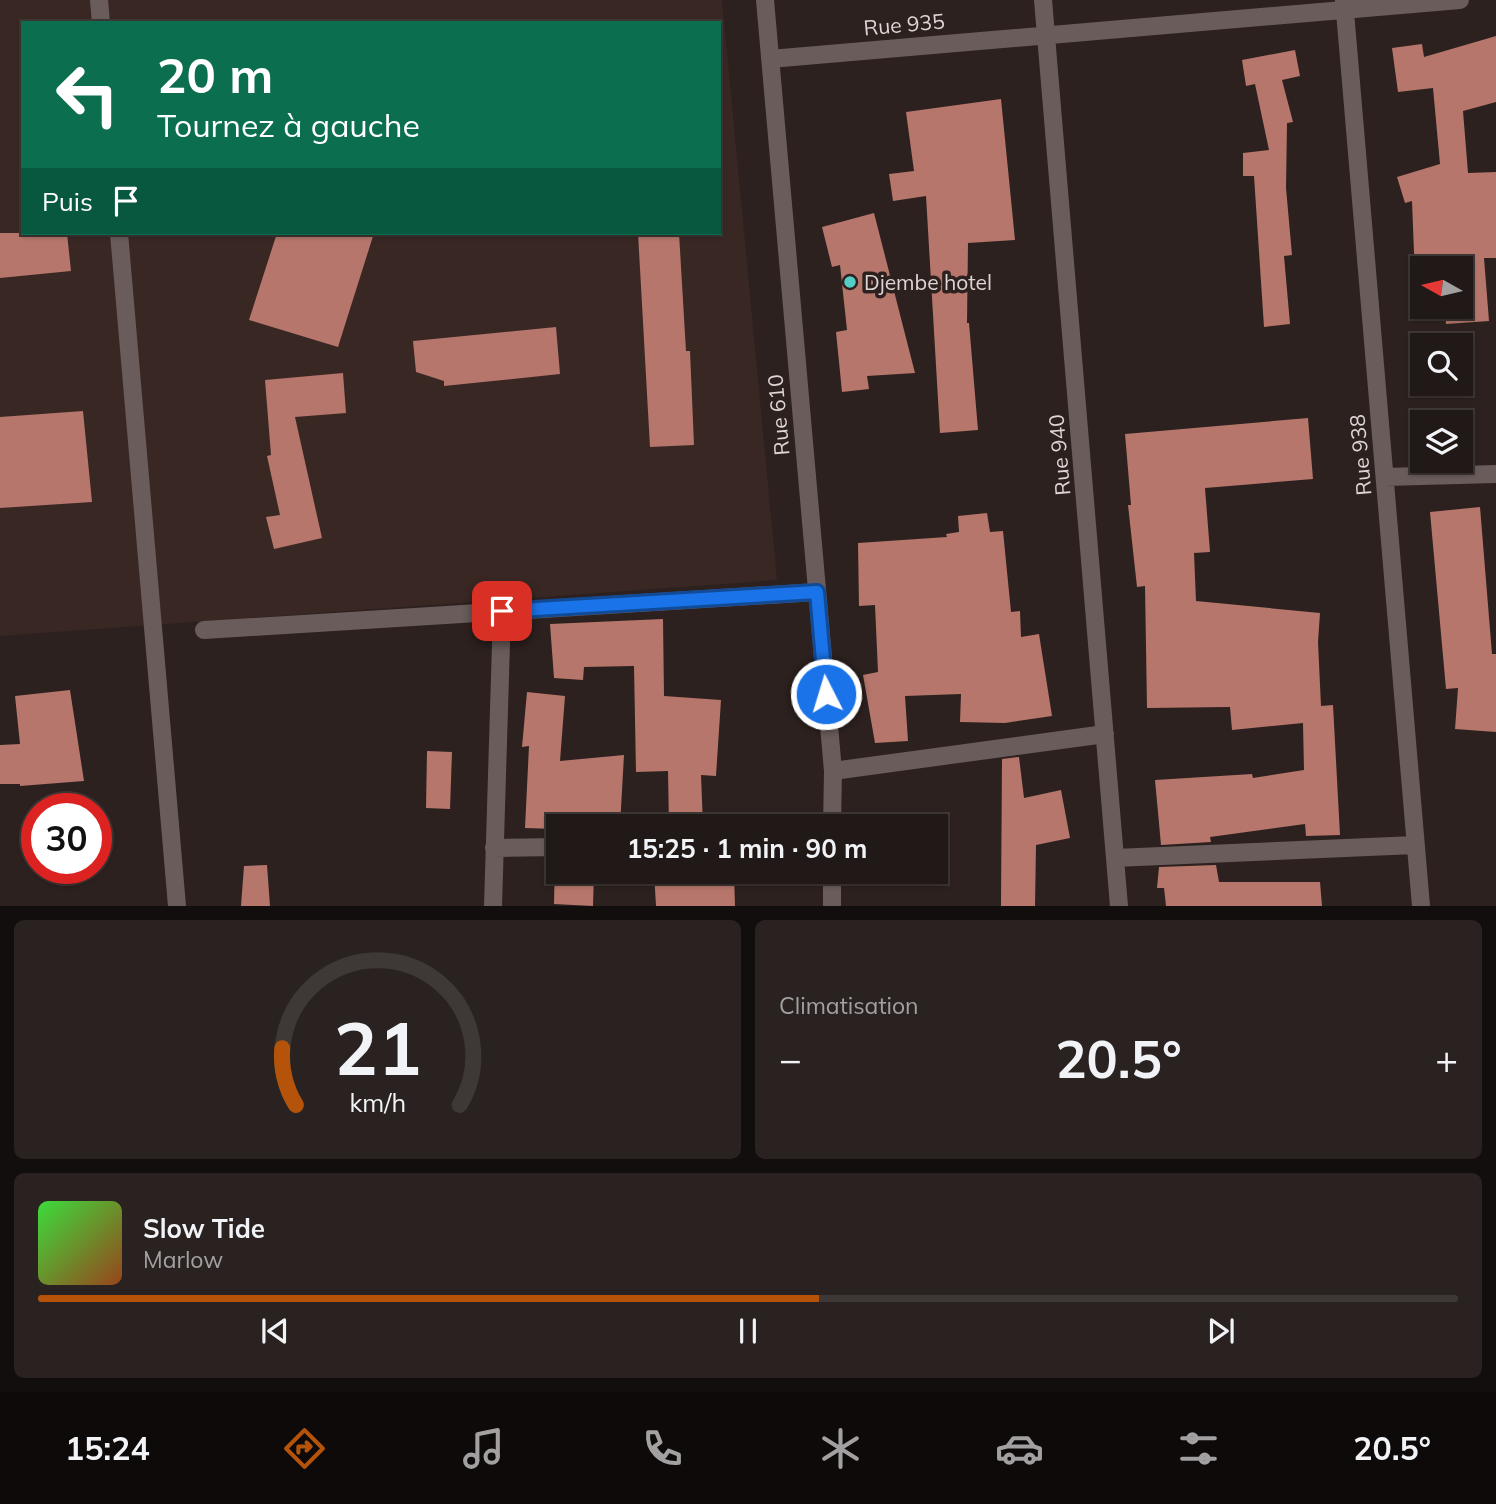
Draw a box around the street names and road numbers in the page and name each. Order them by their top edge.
street label: Rue 935 [862,8,946,40]
street label: Rue 610 [762,373,794,457]
street label: Rue 940 [1043,413,1075,497]
street label: Rue 938 [1344,413,1376,497]

